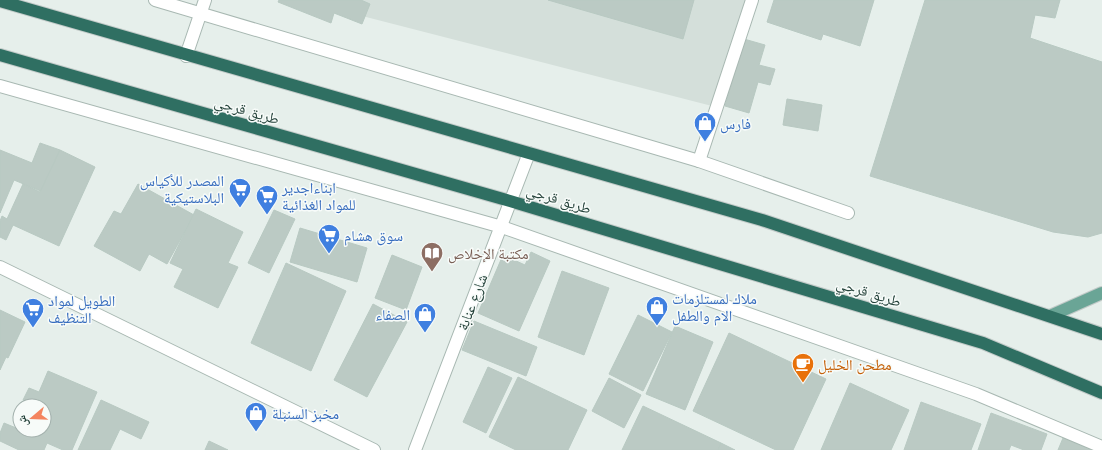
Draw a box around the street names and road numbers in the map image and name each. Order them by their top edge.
street label: طريق قرجي [212,92,282,131]
street label: طريق قرجي [523,180,594,221]
street label: شارع عنابة [453,271,492,333]
street label: طريق قرجي [833,273,904,314]

